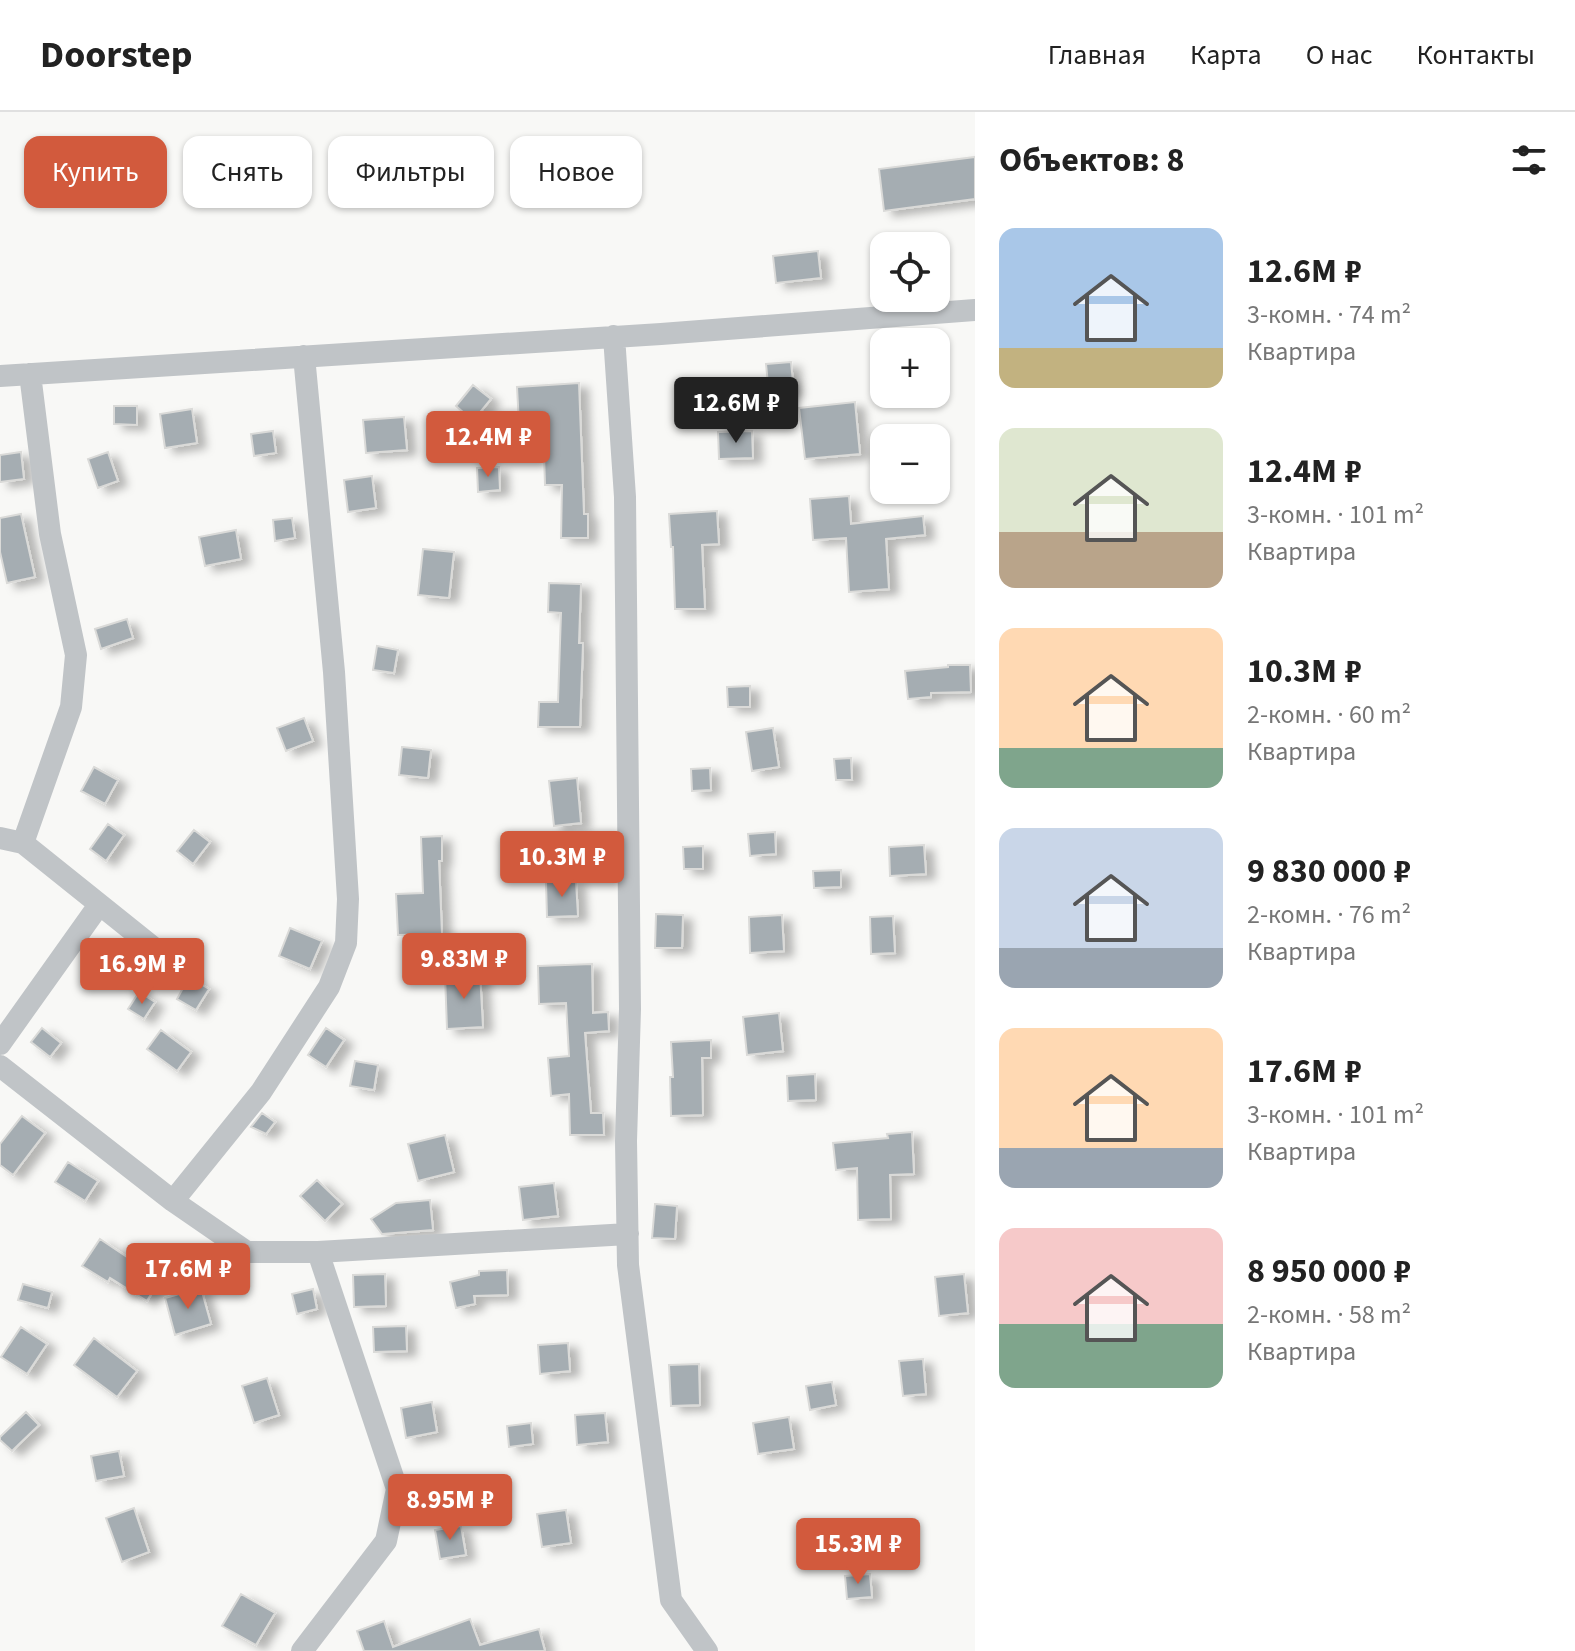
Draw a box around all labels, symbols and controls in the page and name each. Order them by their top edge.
text: Doorstep [40,28,193,82]
text: Главная [1048,35,1146,75]
text: Карта [1190,35,1262,75]
text: О нас [1306,35,1373,75]
text: Контакты [1417,35,1535,75]
chip: Купить [24,136,167,208]
chip: Снять [183,136,312,208]
chip: Фильтры [328,136,494,208]
chip: Новое [510,136,642,208]
text: Объектов: 8 [999,136,1184,185]
icon: filters [1507,138,1551,182]
map controls [870,232,950,504]
button: locate [870,232,950,312]
text: 12.6M ₽ [1247,247,1362,296]
icon: home [1063,260,1159,356]
text: 3-комн. · 74 m² [1247,296,1411,333]
button: + [870,328,950,408]
text: Квартира [1247,333,1356,370]
pin: 12.6M ₽ [662,377,810,445]
text: 12.6M ₽ [692,384,780,421]
pin: 12.4M ₽ [414,411,562,479]
text: 12.4M ₽ [444,418,532,455]
button: − [870,424,950,504]
text: 12.4M ₽ [1247,447,1362,496]
icon: home [1063,460,1159,556]
text: 3-комн. · 101 m² [1247,496,1424,533]
text: Квартира [1247,533,1356,570]
text: 10.3M ₽ [1247,647,1362,696]
icon: home [1063,660,1159,756]
text: 2-комн. · 60 m² [1247,696,1411,733]
text: Квартира [1247,733,1356,770]
pin: 10.3M ₽ [488,831,636,899]
text: 10.3M ₽ [518,838,606,875]
text: 9 830 000 ₽ [1247,847,1411,896]
icon: home [1063,860,1159,956]
text: 2-комн. · 76 m² [1247,896,1411,933]
pin: 9.83M ₽ [390,933,538,1001]
text: Квартира [1247,933,1356,970]
pin: 16.9M ₽ [68,938,216,1006]
text: 9.83M ₽ [420,940,508,977]
text: 16.9M ₽ [98,945,186,982]
text: 17.6M ₽ [1247,1047,1362,1096]
icon: home [1063,1060,1159,1156]
text: 3-комн. · 101 m² [1247,1096,1424,1133]
text: Квартира [1247,1133,1356,1170]
pin: 17.6M ₽ [114,1243,262,1311]
text: 8 950 000 ₽ [1247,1247,1411,1296]
text: 17.6M ₽ [144,1250,232,1287]
icon: home [1063,1260,1159,1356]
text: 2-комн. · 58 m² [1247,1296,1411,1333]
text: Квартира [1247,1333,1356,1370]
pin: 8.95M ₽ [376,1474,524,1542]
text: 8.95M ₽ [406,1481,494,1518]
pin: 15.3M ₽ [784,1518,932,1586]
text: 15.3M ₽ [814,1525,902,1562]

